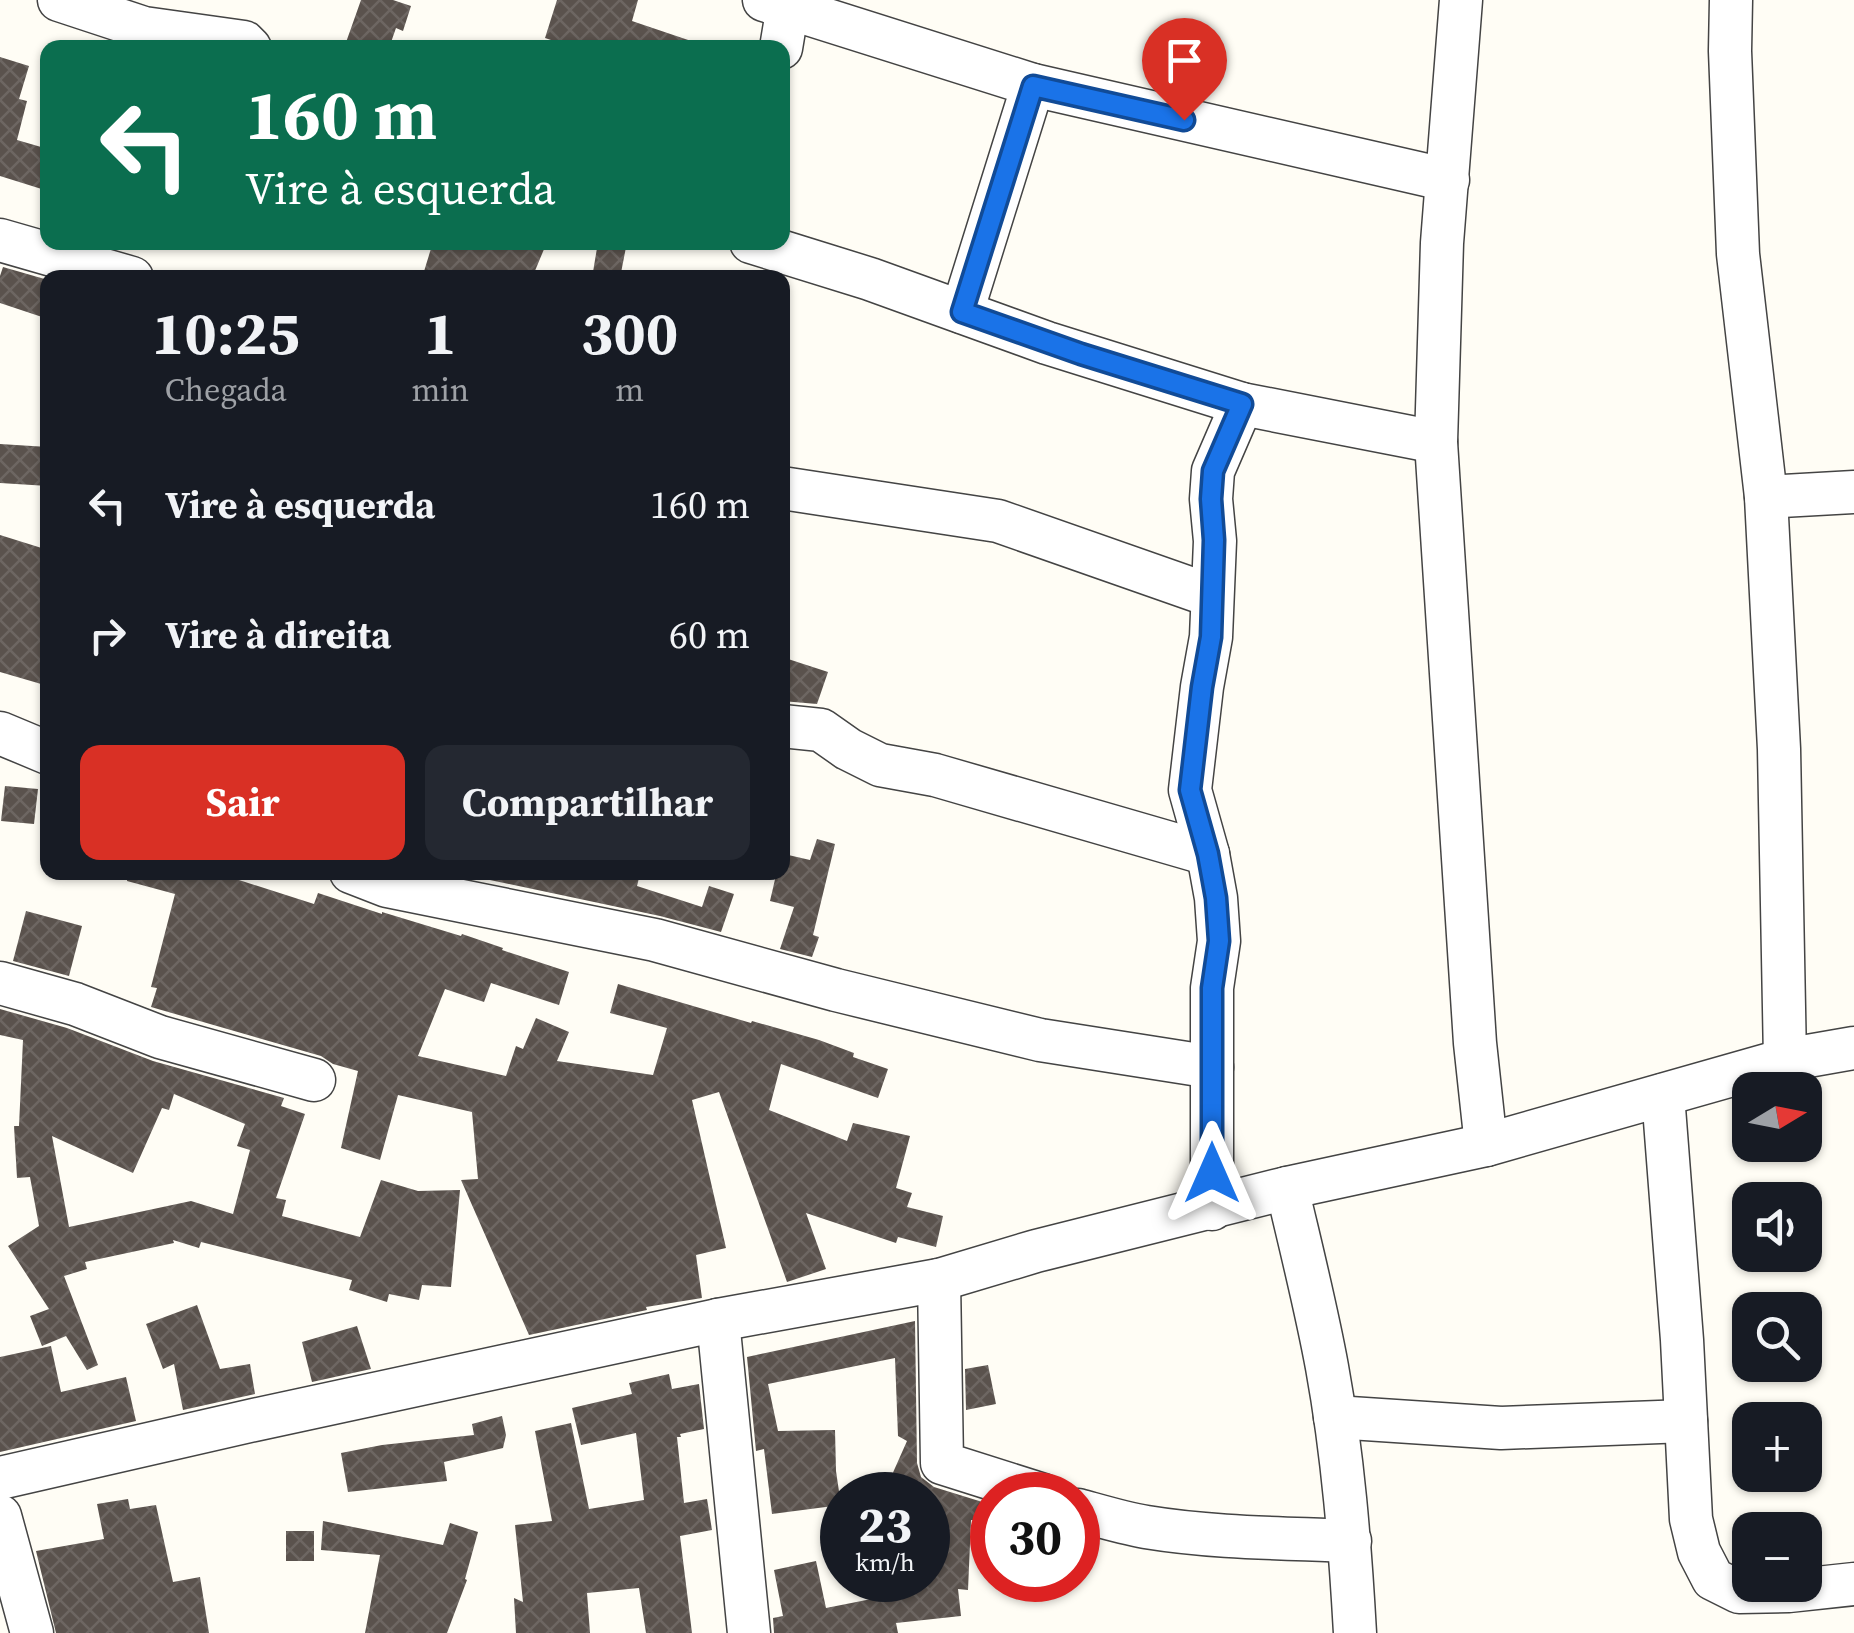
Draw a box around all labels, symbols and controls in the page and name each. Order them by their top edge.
pin [1142,18,1227,121]
icon: arrive [1157,33,1212,88]
text: 160 m [245,66,437,162]
icon: left [80,80,210,210]
text: Vire à esquerda [245,157,556,219]
text: 10:25 [152,292,300,374]
text: 1 [424,292,457,374]
text: 300 [581,292,678,374]
text: Chegada [165,368,287,412]
text: min [411,368,469,412]
text: m [615,368,644,412]
icon: left [80,478,135,533]
text: Vire à esquerda [165,479,435,531]
text: 160 m [650,479,750,531]
icon: right [80,608,135,663]
text: Vire à direita [165,609,391,661]
text: 60 m [669,609,750,661]
button: Sair [80,745,405,860]
button: Compartilhar [425,745,750,860]
north arrow [1732,1072,1822,1162]
map controls [1732,1072,1822,1602]
position arrow [1160,1121,1264,1225]
button: sound [1732,1182,1822,1272]
button: search [1732,1292,1822,1382]
button: + [1732,1402,1822,1492]
speed limit sign: 30 [970,1472,1100,1602]
text: 23 [858,1490,912,1559]
button: − [1732,1512,1822,1602]
text: km/h [855,1545,915,1579]

